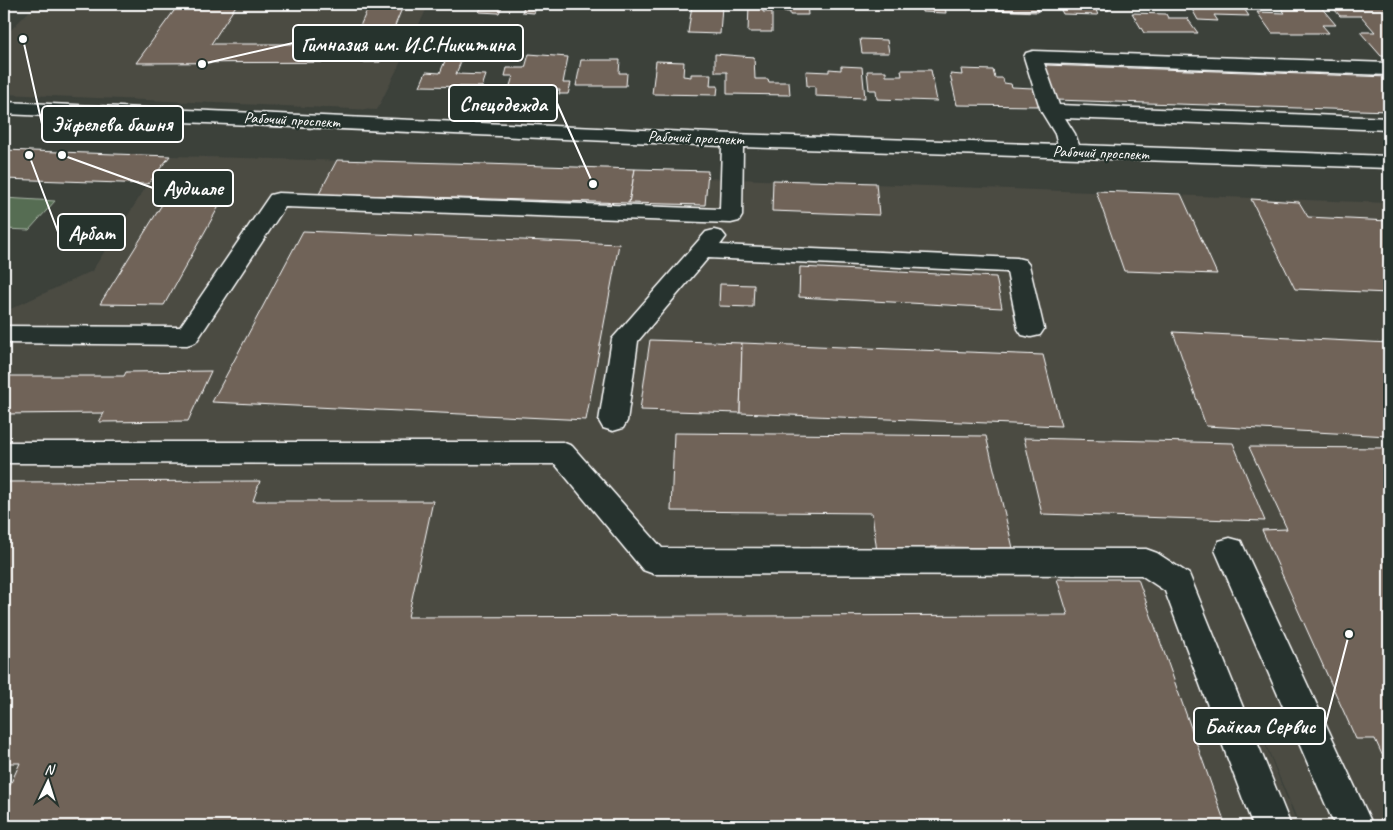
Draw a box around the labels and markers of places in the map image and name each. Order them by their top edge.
callout: Гимназия им. И.С.Никитина [293,25,523,61]
callout: Спецодежда [449,85,557,121]
callout: Эйфелева башня [42,106,183,142]
callout: Аудиале [153,170,233,206]
callout: Арбат [58,214,125,250]
callout: Байкал Сервис [1194,708,1325,744]

